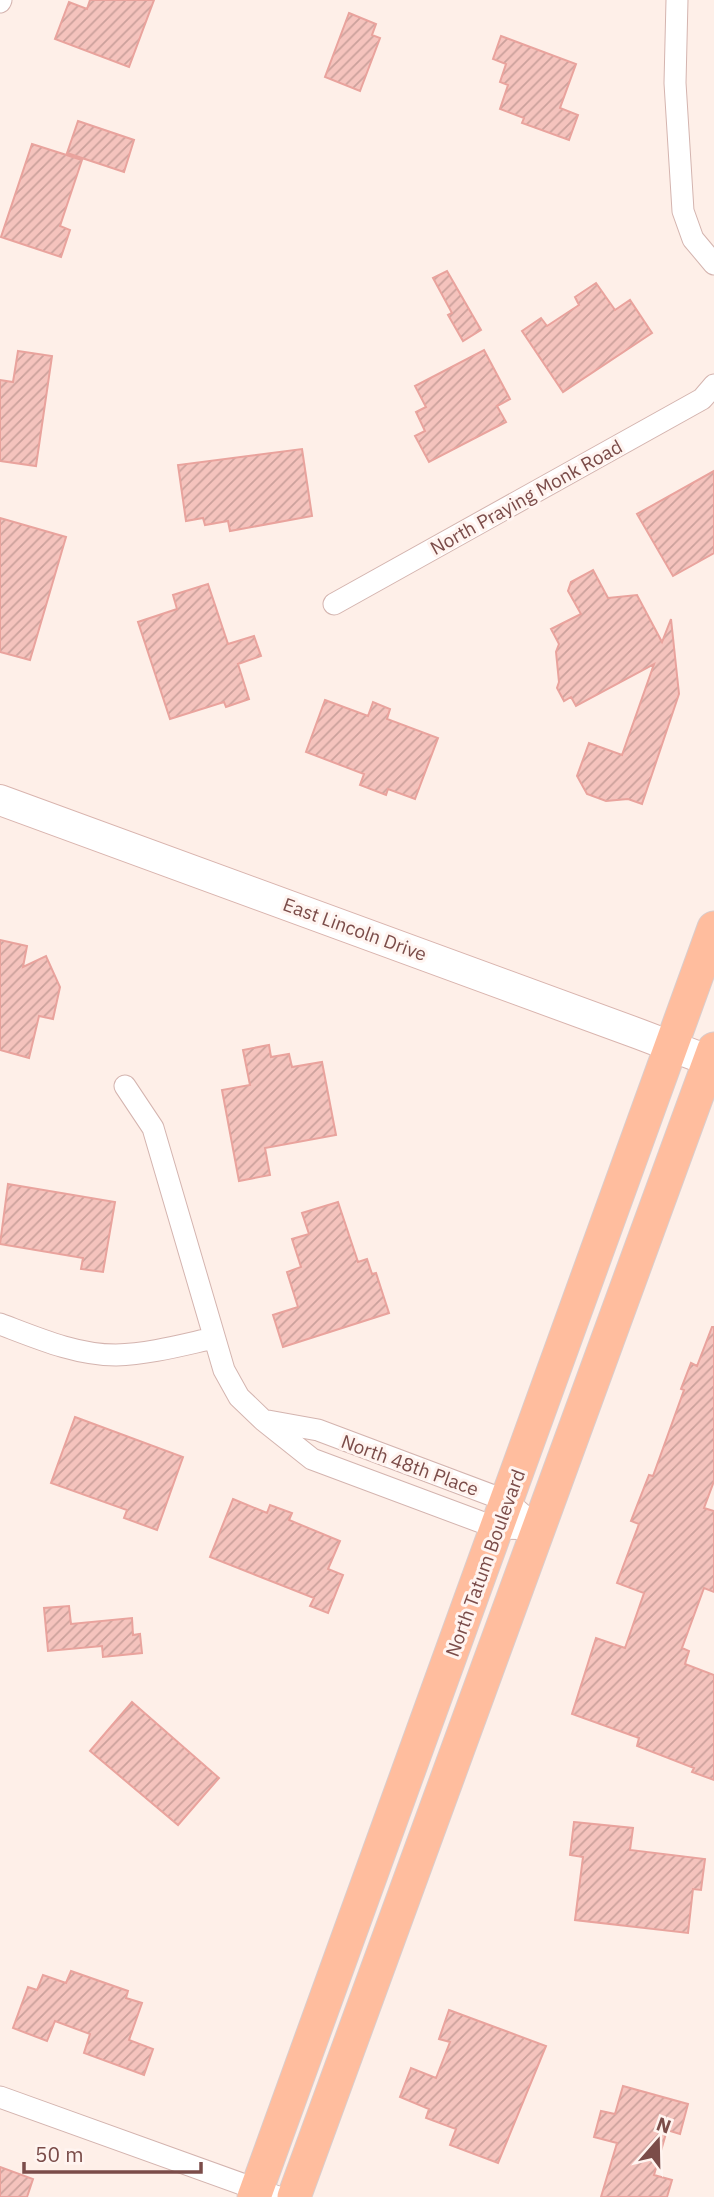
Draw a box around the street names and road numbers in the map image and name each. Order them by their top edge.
street label: North Praying Monk Road [426,434,626,560]
street label: East Lincoln Drive [280,892,430,966]
street label: North 48th Place [338,1429,482,1501]
street label: North Tatum Boulevard [440,1466,530,1660]

